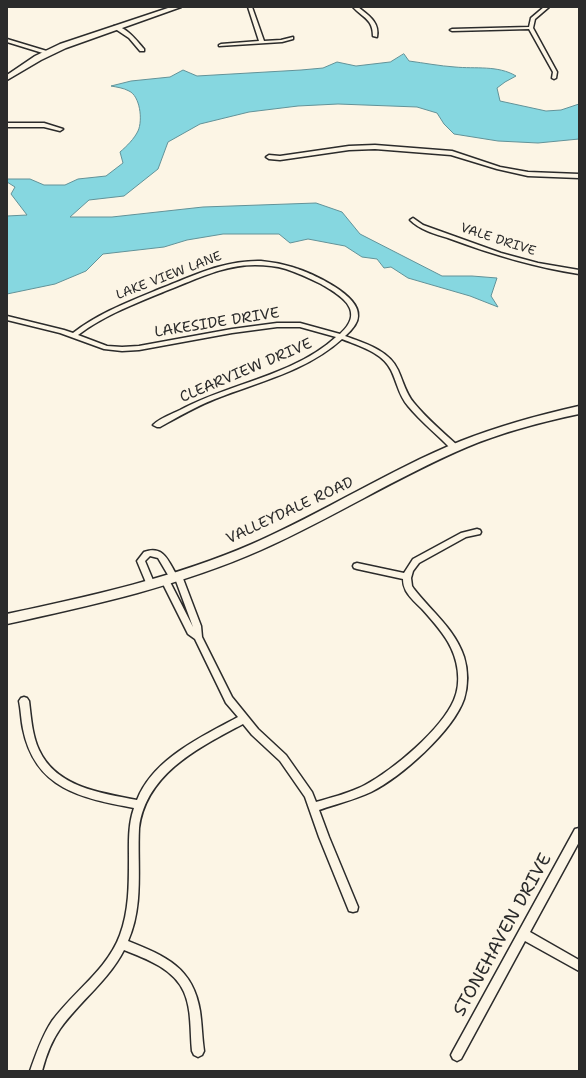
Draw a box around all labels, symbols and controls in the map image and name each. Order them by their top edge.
street label: VALE DRIVE [458,220,538,260]
street label: LAKE VIEW LANE [114,249,224,303]
street label: LAKESIDE DRIVE [153,304,281,342]
street label: CLEARVIEW DRIVE [177,335,315,407]
street label: VALLEYDALE ROAD [223,474,357,548]
street label: STONEHAVEN DRIVE [449,850,557,1020]

